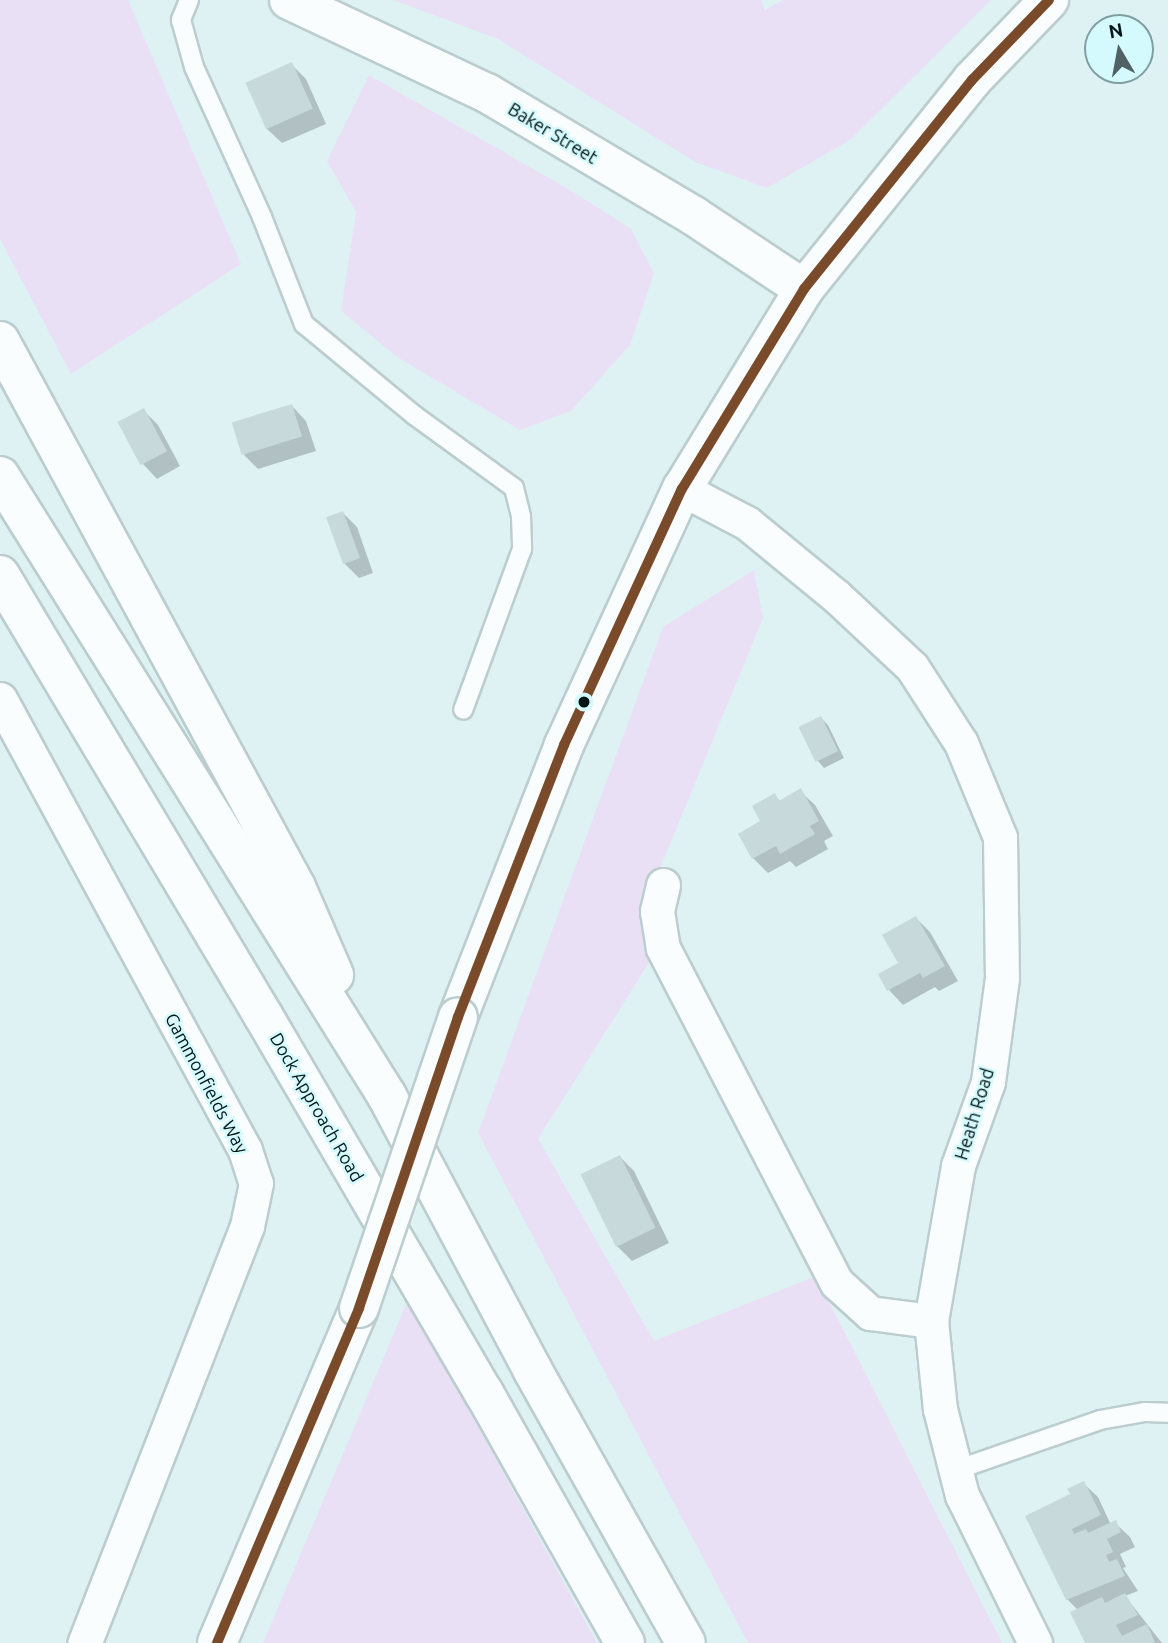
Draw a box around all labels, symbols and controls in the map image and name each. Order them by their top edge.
north arrow [1084,14,1154,84]
text: N [1107,18,1125,42]
street label: Baker Street [504,98,602,168]
unlabelled marker [577,695,591,709]
street label: Gammonfields Way [161,1009,253,1157]
street label: Dock Approach Road [266,1029,368,1185]
street label: Heath Road [950,1066,998,1162]

